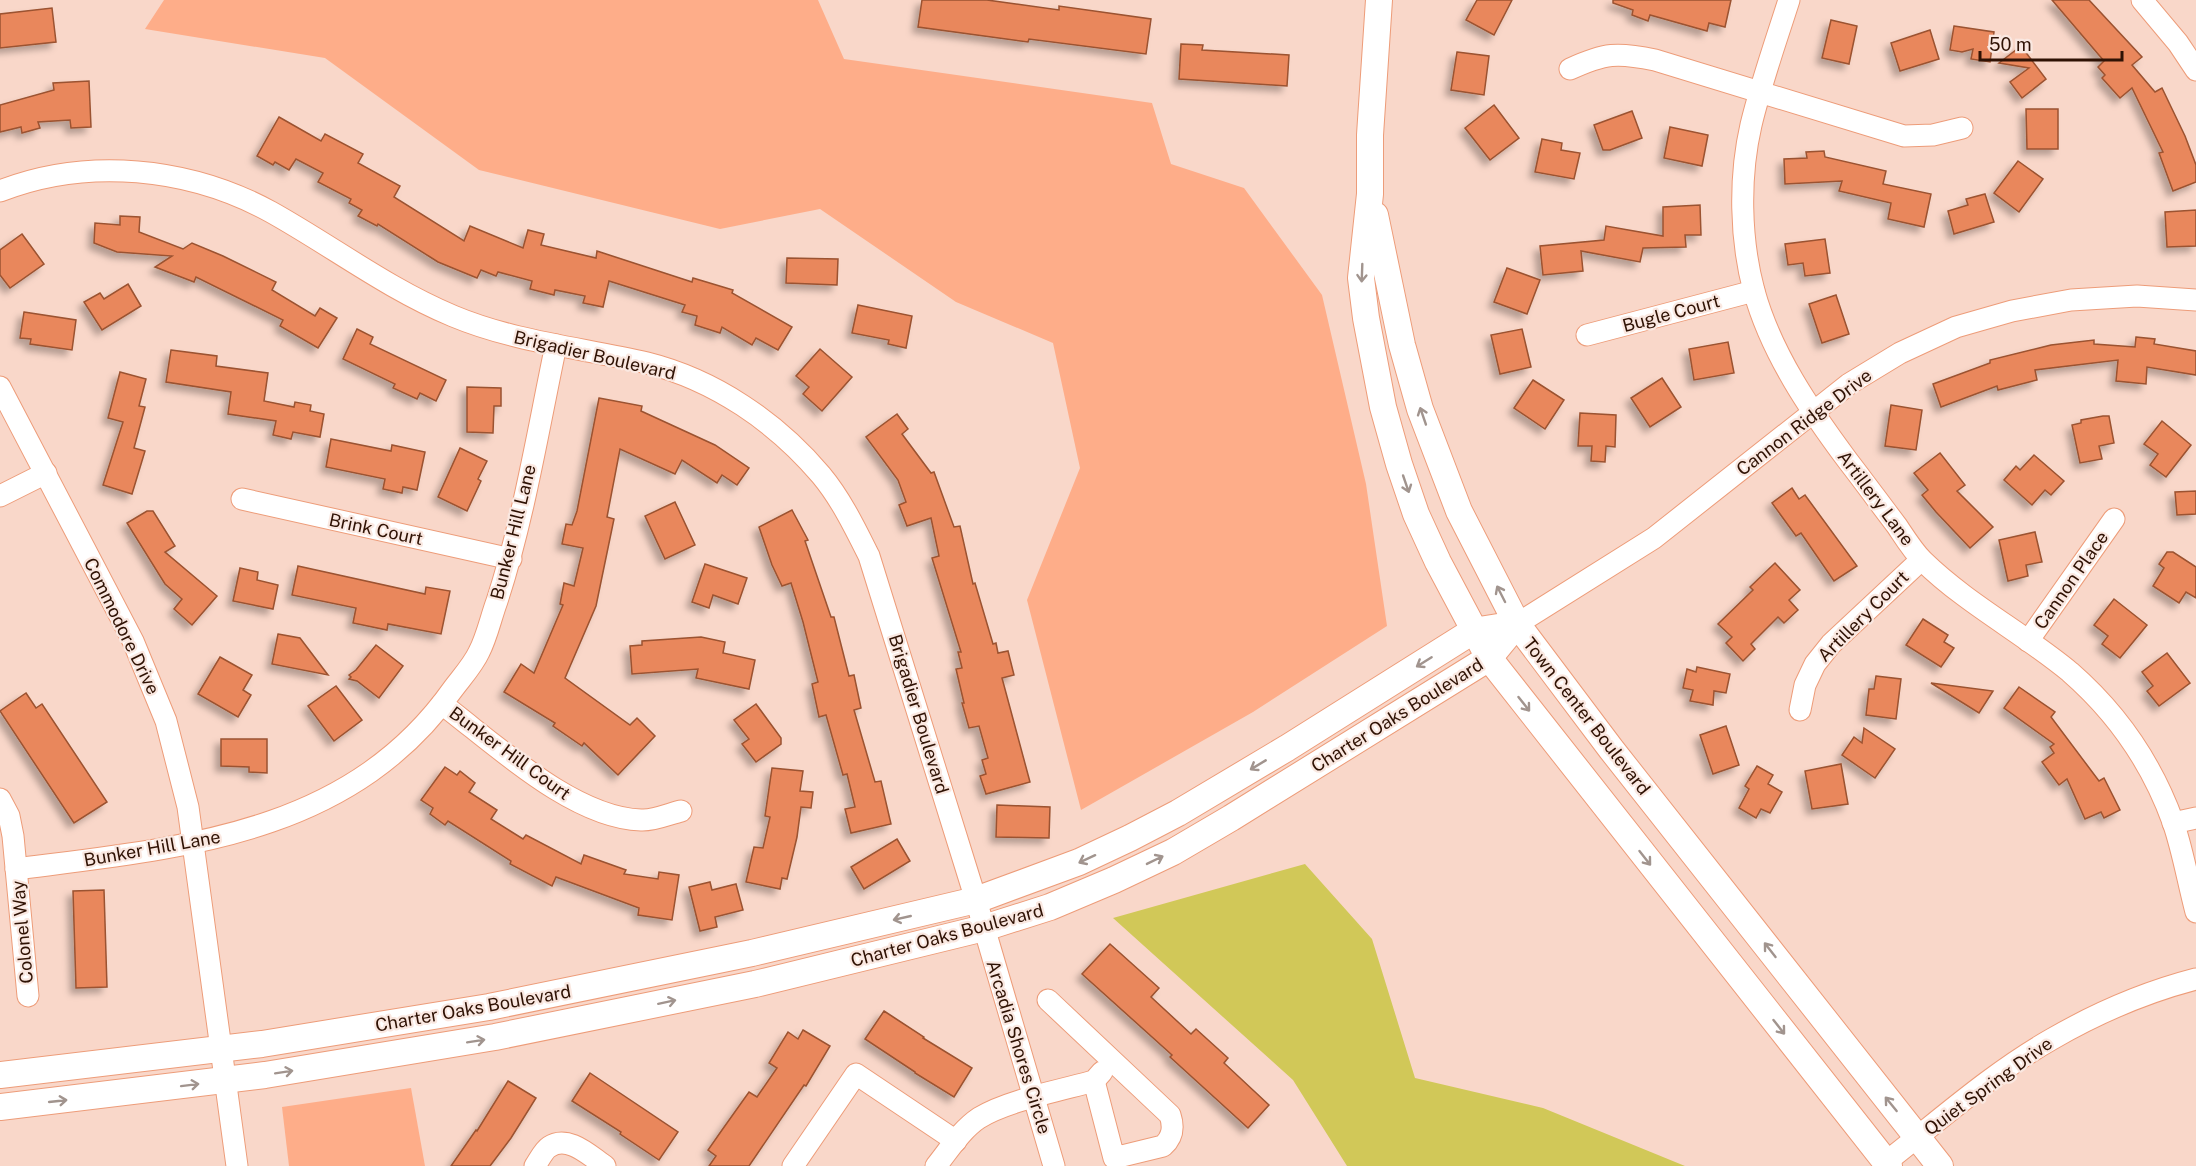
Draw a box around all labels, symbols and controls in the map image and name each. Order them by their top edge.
scale bar [1980,24,2122,62]
text: 50 m [1989,34,2032,55]
one-way arrow [1357,263,1368,283]
street label: Bugle Court [1620,290,1722,336]
street label: Brigadier Boulevard [512,326,678,384]
street label: Cannon Ridge Drive [1732,364,1876,480]
one-way arrow [1416,407,1427,426]
street label: Artillery Lane [1833,446,1919,550]
street label: Bunker Hill Lane [486,462,540,602]
one-way arrow [1401,474,1412,493]
street label: Brink Court [327,509,425,549]
street label: Cannon Place [2030,527,2112,633]
street label: Commodore Drive [80,554,164,698]
street label: Artillery Court [1813,566,1913,666]
one-way arrow [1495,586,1506,604]
street label: Brigadier Boulevard [885,632,953,796]
street label: Town Center Boulevard [1519,633,1655,799]
street label: Charter Oaks Boulevard [1307,654,1487,776]
one-way arrow [1416,656,1433,668]
one-way arrow [1518,696,1531,712]
street label: Bunker Hill Court [445,702,575,804]
one-way arrow [1250,759,1267,771]
street label: Bunker Hill Lane [82,826,222,870]
one-way arrow [1638,849,1651,865]
one-way arrow [1079,853,1097,865]
one-way arrow [1146,854,1164,866]
street label: Colonel Way [7,879,37,984]
street label: Charter Oaks Boulevard [848,899,1046,971]
one-way arrow [893,912,912,924]
one-way arrow [1764,943,1777,959]
street label: Arcadia Shores Circle [983,958,1055,1136]
street label: Charter Oaks Boulevard [373,980,573,1036]
one-way arrow [657,996,677,1007]
one-way arrow [1772,1019,1785,1035]
street label: Quiet Spring Drive [1920,1033,2056,1139]
one-way arrow [466,1035,485,1046]
one-way arrow [273,1067,293,1078]
one-way arrow [180,1080,200,1091]
one-way arrow [48,1095,68,1106]
one-way arrow [1885,1096,1898,1112]

